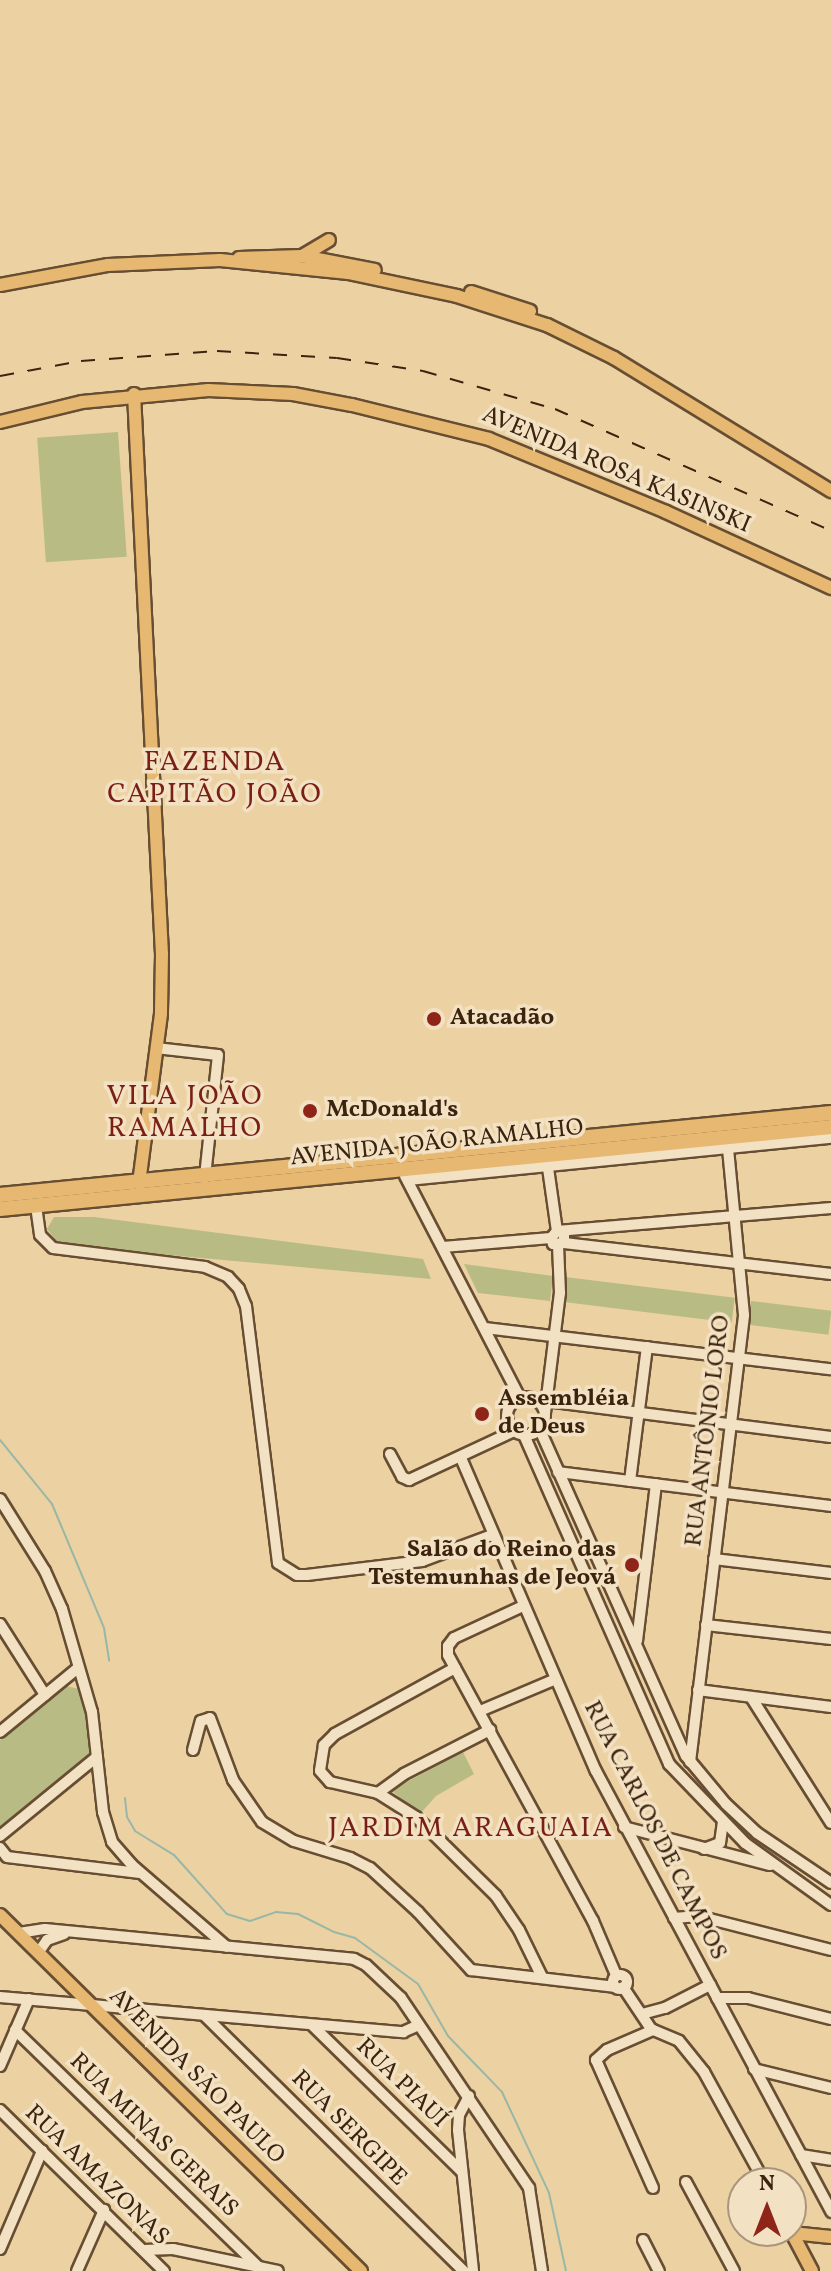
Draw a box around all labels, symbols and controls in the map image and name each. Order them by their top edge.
street label: AVENIDA ROSA KASINSKI [477,401,755,541]
district label: FAZENDA CAPITÃO JOÃO [107,746,323,812]
place label: Atacadão [450,1005,554,1033]
marker: Atacadão [425,1010,443,1028]
district label: VILA JOÃO RAMALHO [107,1080,263,1146]
place label: McDonald's [326,1097,458,1125]
marker: McDonald's [301,1102,319,1120]
street label: AVENIDA JOÃO RAMALHO [289,1114,585,1174]
street label: RUA ANTÔNIO LORO [681,1314,737,1548]
place label: Assembléia de Deus [498,1386,629,1442]
marker: Assembléia de Deus [473,1405,491,1423]
place label: Salão do Reino das Testemunhas de Jeová [368,1537,616,1593]
marker: Salão do Reino das Testemunhas de Jeová [623,1556,641,1574]
street label: RUA CARLOS DE CAMPOS [576,1697,732,1965]
district label: JARDIM ARAGUAIA [328,1812,614,1846]
street label: AVENIDA SÃO PAULO [102,1983,290,2171]
street label: RUA PIAUÍ [349,2033,453,2135]
street label: RUA MINAS GERAIS [63,2048,243,2224]
street label: RUA SERGIPE [284,2065,412,2193]
street label: RUA AMAZONAS [18,2100,174,2252]
north arrow [727,2167,807,2247]
text: N [759,2169,775,2200]

